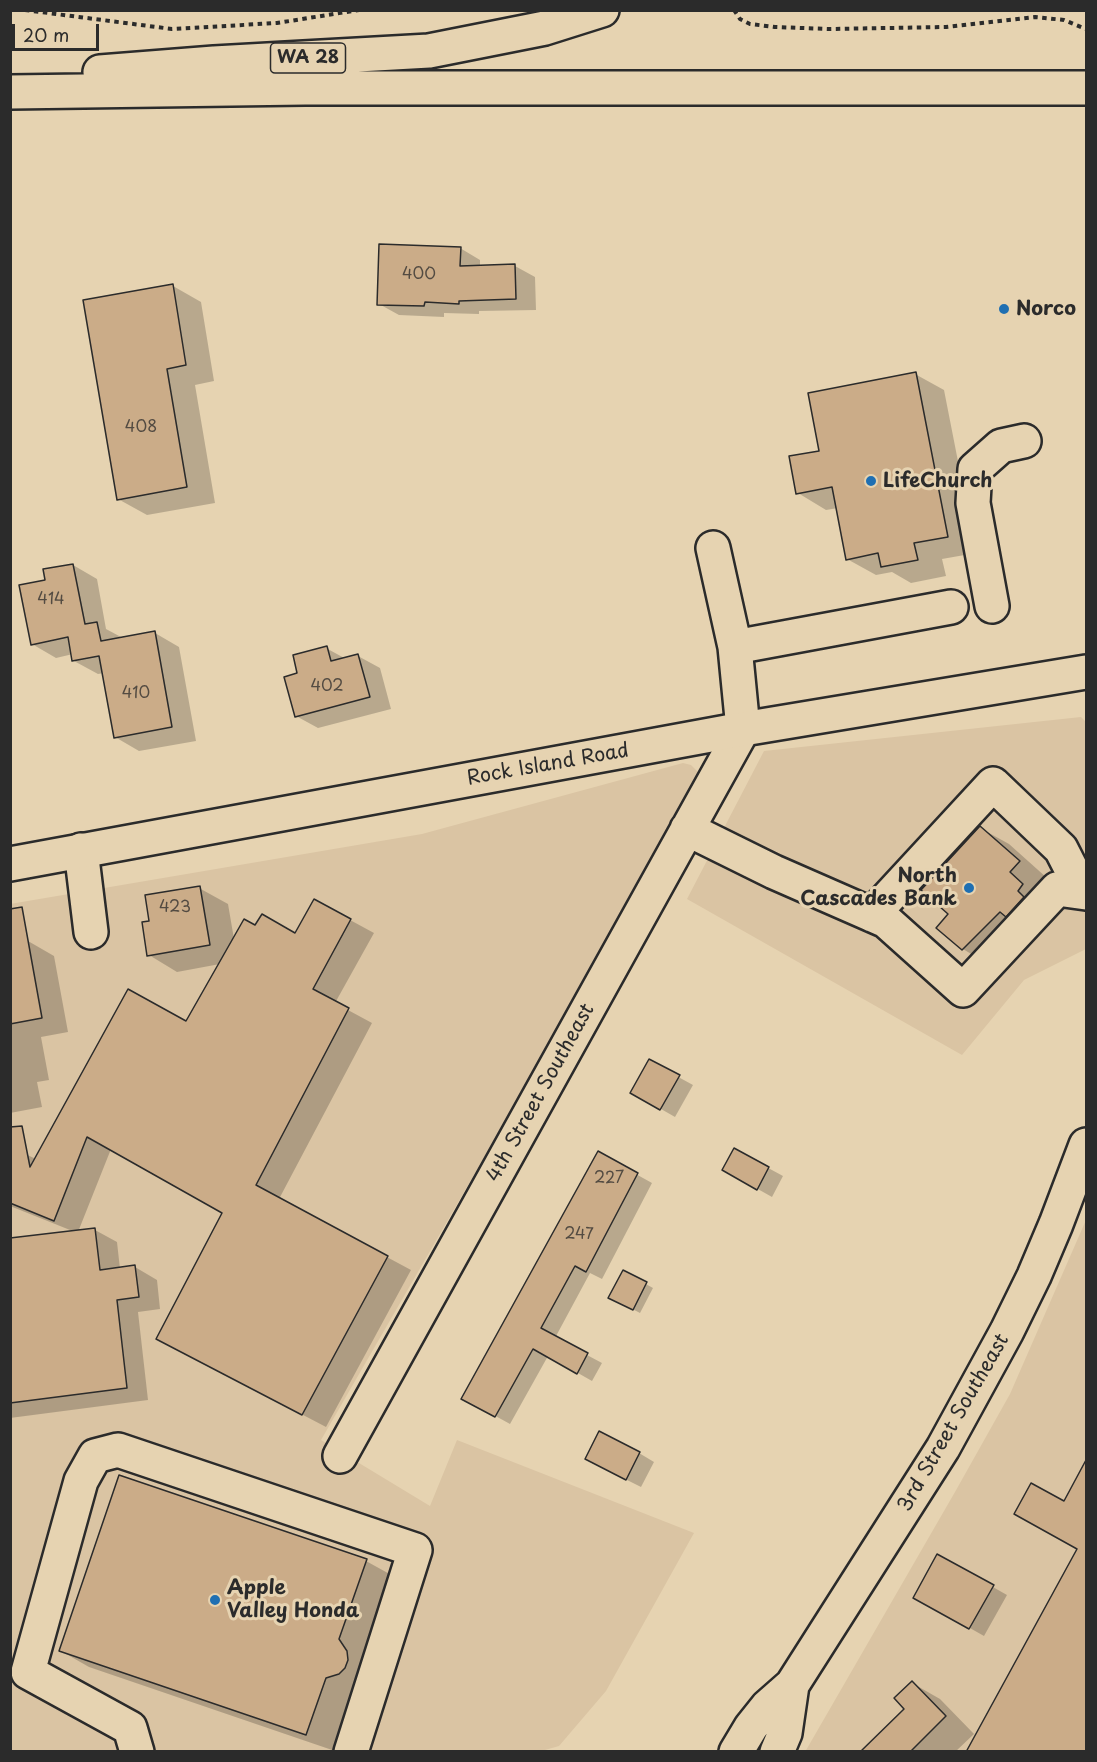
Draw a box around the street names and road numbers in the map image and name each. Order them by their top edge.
road number: WA 28 [270,43,346,73]
street label: Rock Island Road [465,739,631,791]
street label: 4th Street Southeast [482,1000,600,1186]
street label: 3rd Street Southeast [893,1330,1015,1516]

